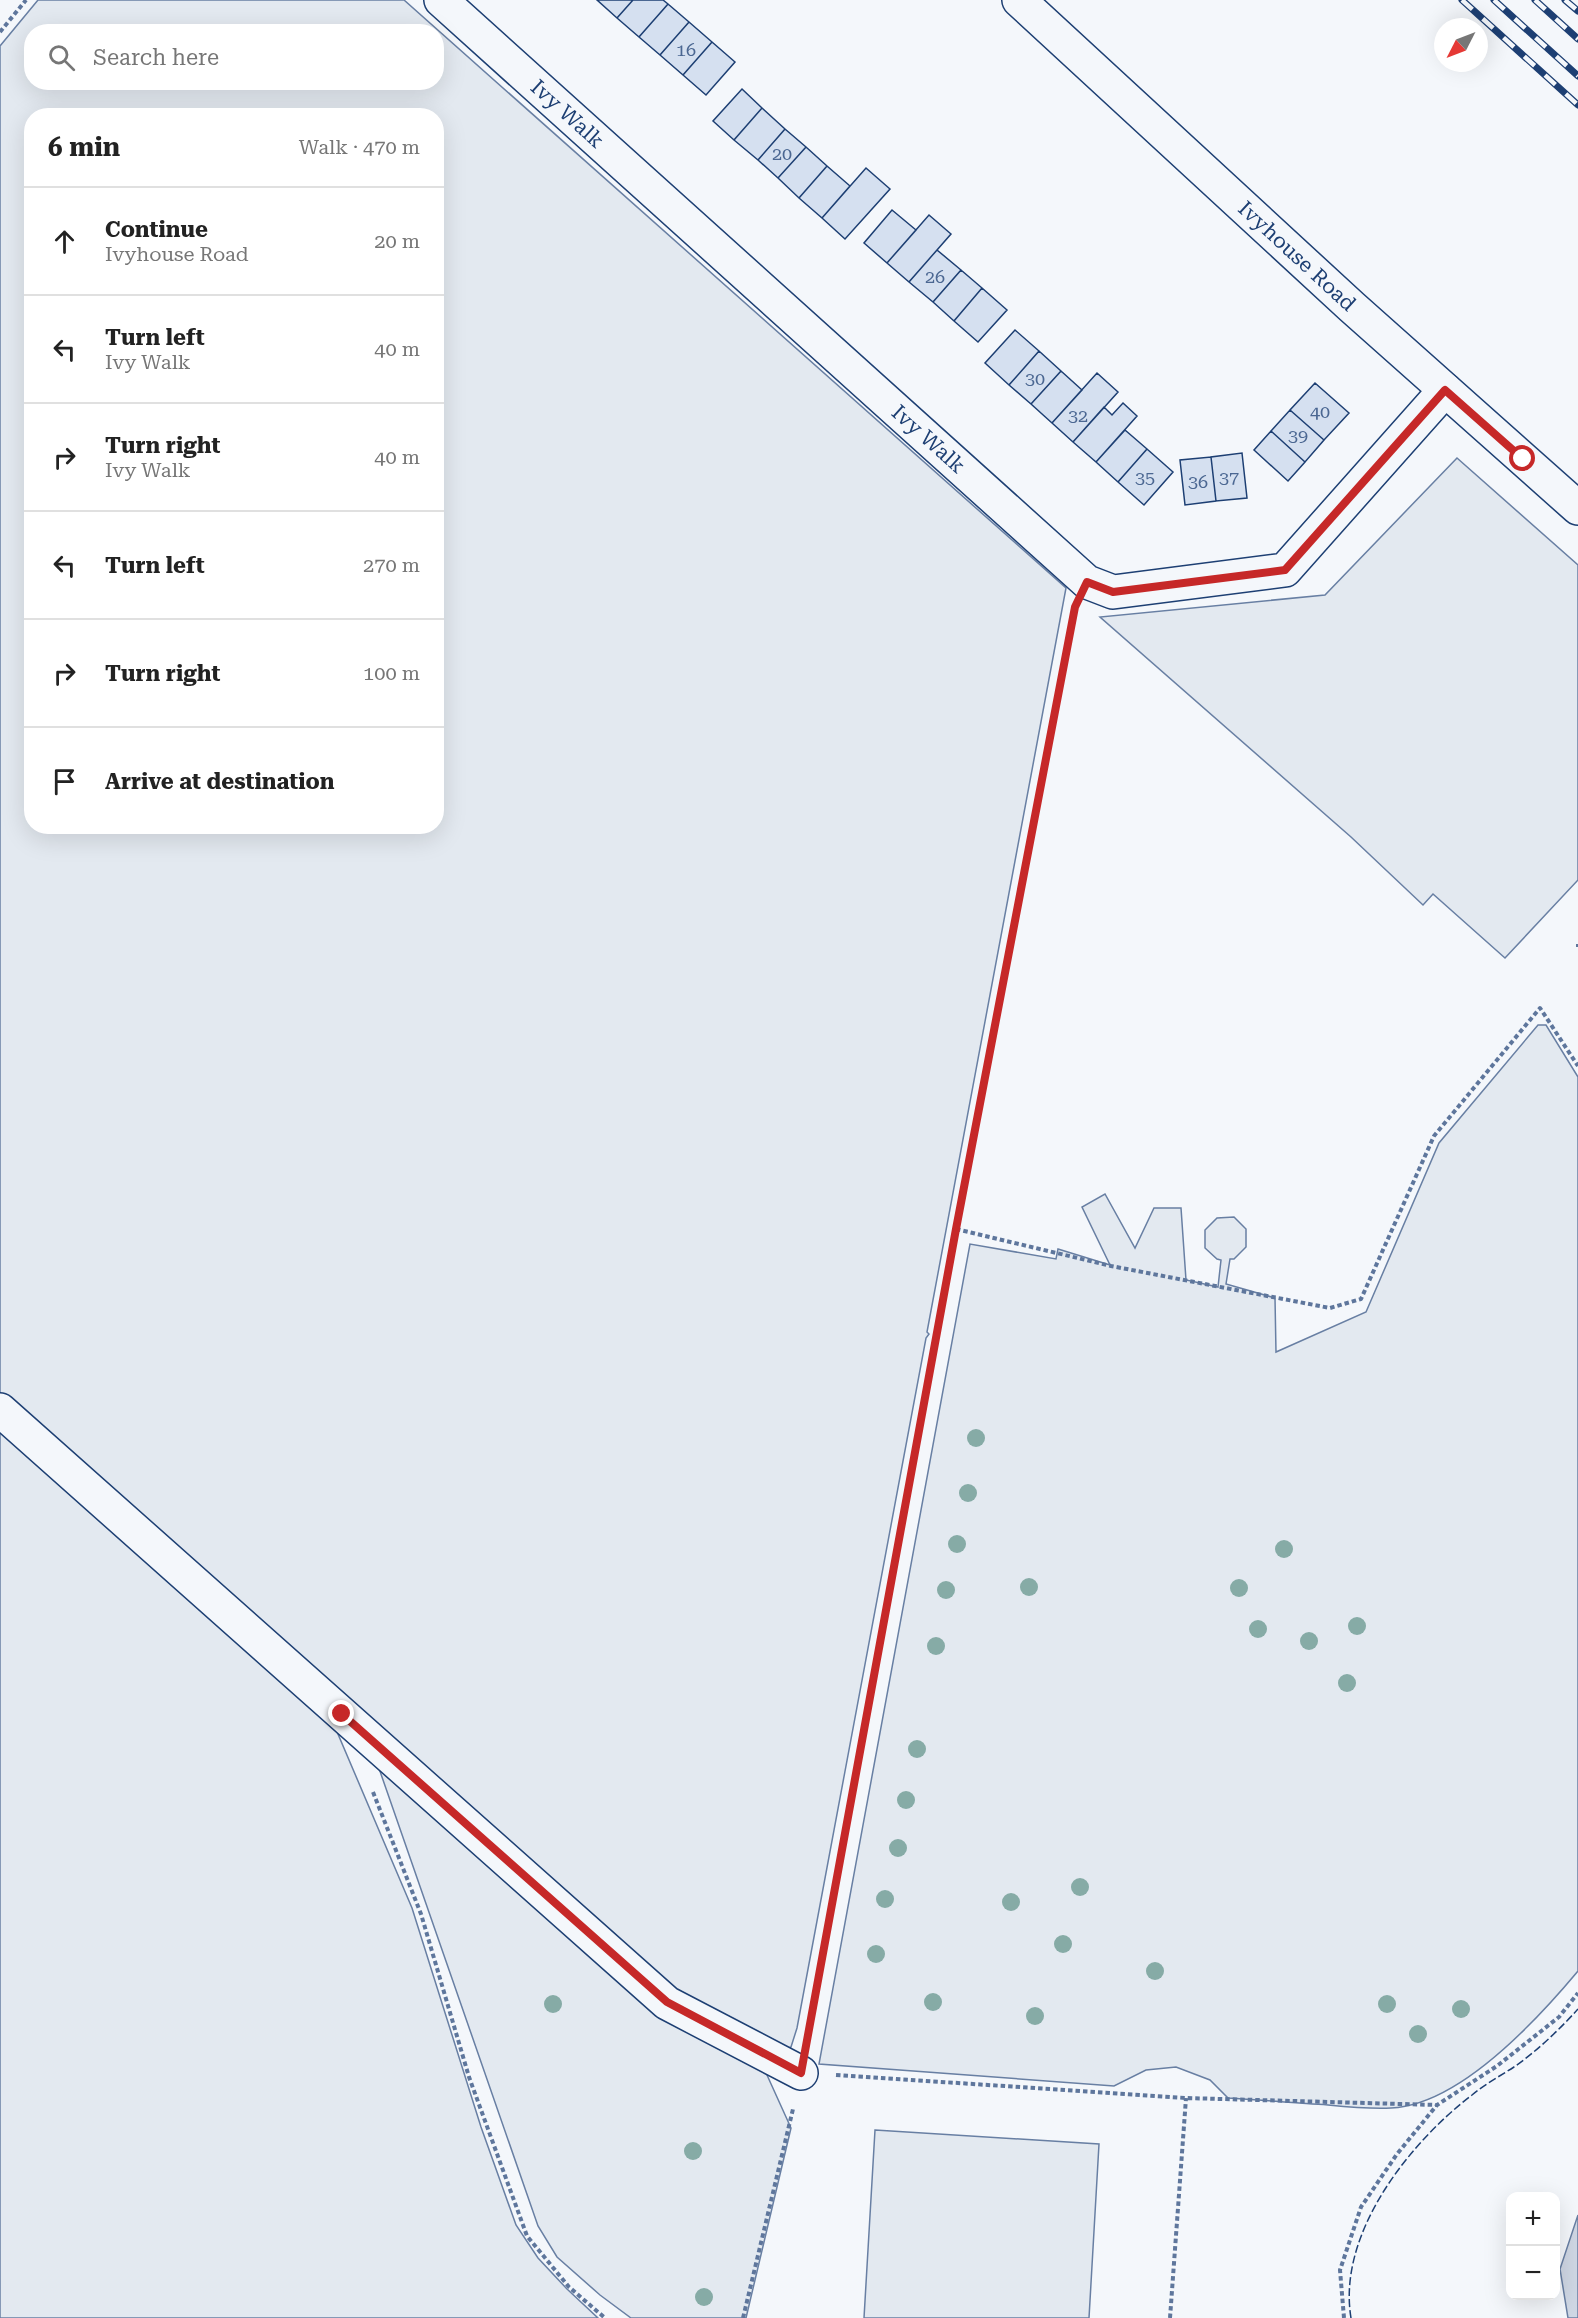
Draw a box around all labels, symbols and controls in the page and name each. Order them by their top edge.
north arrow [1434,18,1488,72]
search box [24,24,444,90]
house number: 16 [676,39,696,60]
icon: search [45,41,78,74]
text: Search here [93,45,219,70]
street label: Ivy Walk [526,75,609,153]
text: 6 min [48,132,120,162]
text: Walk · 470 m [299,135,420,159]
house number: 20 [772,143,792,164]
street label: Ivyhouse Road [1233,196,1361,317]
text: Continue [105,217,208,242]
icon: ahead [48,225,81,258]
text: 20 m [374,229,420,253]
text: Ivyhouse Road [105,242,249,266]
house number: 26 [925,266,945,287]
text: Turn left [105,325,205,350]
icon: left [48,333,81,366]
text: 40 m [374,337,420,361]
text: Ivy Walk [105,350,191,374]
house number: 30 [1025,368,1045,389]
street label: Ivy Walk [887,400,970,478]
house number: 40 [1310,401,1330,422]
house number: 32 [1068,405,1088,426]
house number: 39 [1288,425,1308,446]
text: Turn right [105,433,220,458]
icon: right [48,441,81,474]
text: 40 m [374,445,420,469]
route start [1509,445,1535,471]
text: Ivy Walk [105,458,191,482]
house number: 35 [1135,467,1155,488]
house number: 37 [1219,467,1239,488]
house number: 36 [1188,471,1208,492]
icon: left [48,549,81,582]
text: Turn left [105,553,205,578]
text: 270 m [363,553,420,577]
icon: right [48,657,81,690]
text: Turn right [105,661,220,686]
text: 100 m [363,661,420,685]
icon: arrive [48,765,81,798]
text: Arrive at destination [105,769,334,794]
route end [328,1700,354,1726]
map controls [1506,2192,1560,2300]
button: + [1506,2192,1560,2246]
button: − [1506,2246,1560,2300]

